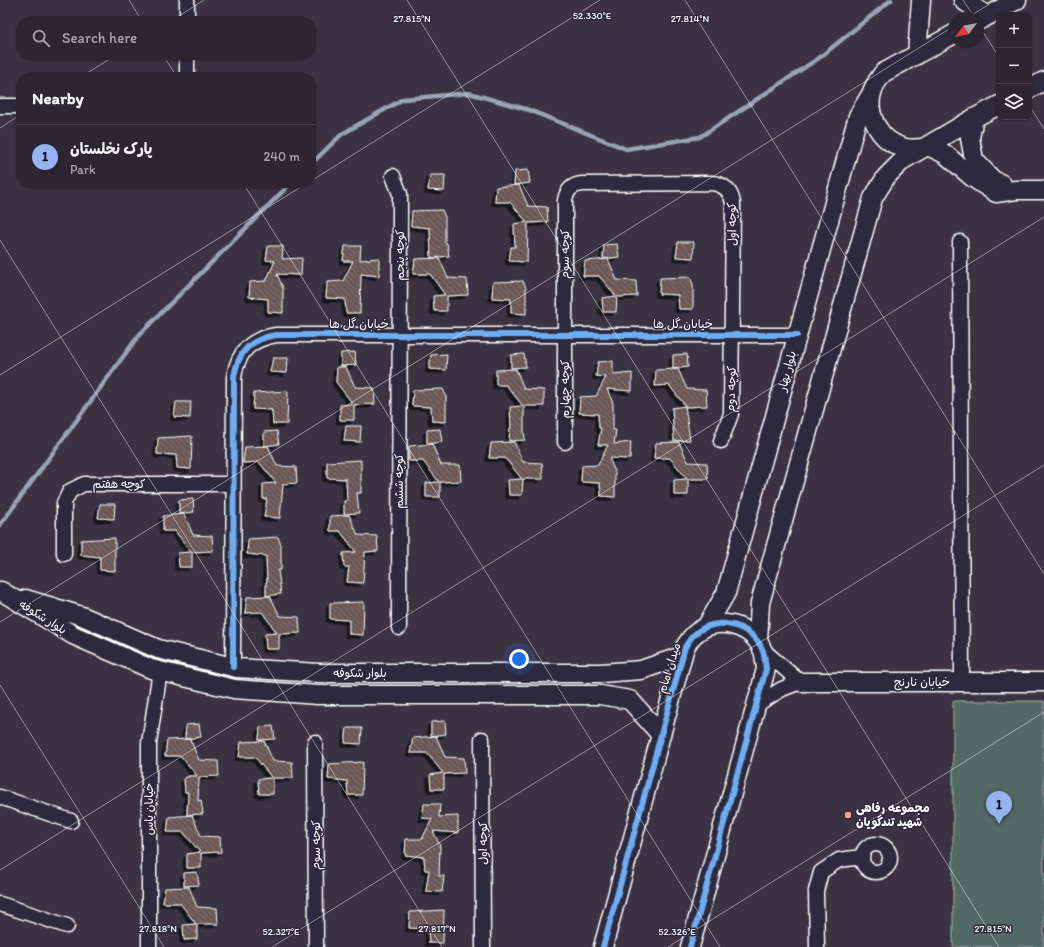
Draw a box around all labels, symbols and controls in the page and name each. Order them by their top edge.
text: 52.330°E [573,9,612,22]
text: 27.815°N [393,12,431,25]
text: 27.814°N [671,12,710,25]
north arrow [948,12,984,48]
map controls [996,12,1032,120]
button: + [996,12,1032,48]
search box [16,16,316,60]
icon: search [30,27,52,49]
text: Search here [62,29,137,47]
button: − [996,48,1032,84]
button: layers [996,84,1032,120]
text: Nearby [32,88,84,108]
text: پارک نخلستان [70,140,152,158]
text: 1 [42,149,48,164]
text: 240 m [263,149,300,164]
text: Park [70,162,96,177]
street label: کوچه اول [725,202,740,246]
street label: کوچه پنجم [393,229,409,281]
street label: کوچه سوم [558,229,574,279]
street label: خیابان گل ها [329,317,389,332]
street label: خیابان گل ها [653,317,713,332]
street label: بلوار بهار [775,349,800,394]
street label: کوچه چهارم [558,360,574,418]
street label: کوچه دوم [723,365,741,413]
street label: کوچه ششم [392,453,408,509]
street label: کوچه هفتم [93,477,145,493]
street label: بلوار شکوفه [16,597,69,638]
street label: میدان امام [655,641,685,696]
your location [509,649,529,669]
street label: بلوار شکوفه [333,666,387,681]
street label: خیابان نارنج [894,675,950,691]
street label: خیابان یاس [142,783,157,835]
pin: 1 [986,791,1012,824]
place label: مجموعه رفاهی شهید تندگویان [856,801,930,830]
marker: مجموعه رفاهی شهید تندگویان [843,810,853,820]
street label: کوچه سوم [309,820,325,870]
street label: کوچه اول [476,821,491,865]
text: 27.818°N [139,922,177,935]
text: 27.817°N [418,922,456,935]
text: 27.815°N [974,922,1012,935]
text: 52.327°E [262,925,300,938]
text: 52.326°E [658,925,696,938]

